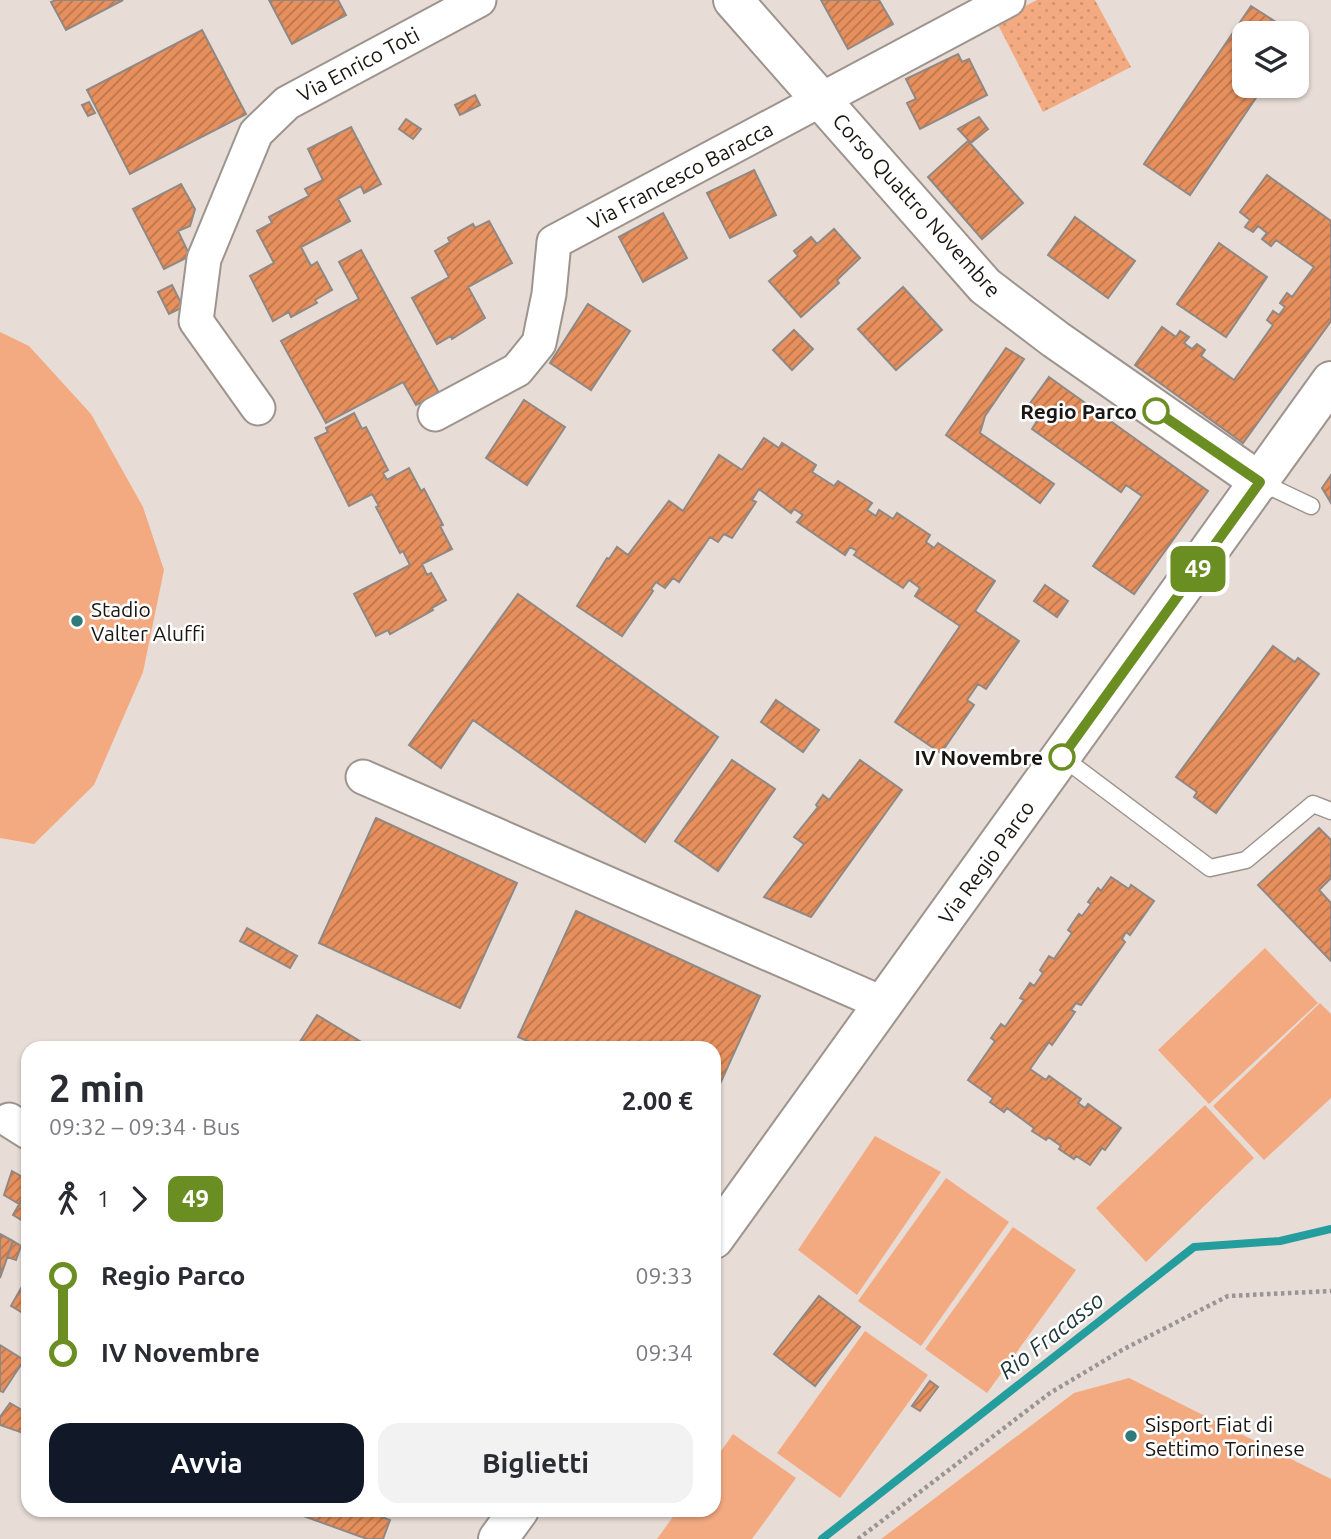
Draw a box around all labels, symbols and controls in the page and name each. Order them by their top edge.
map controls [1232,21,1309,98]
button: layers [1232,21,1309,98]
street label: Via Enrico Toti [293,22,423,106]
street label: Corso Quattro Novembre [828,108,1006,302]
street label: Via Francesco Baracca [583,116,777,234]
marker: Regio Parco [1143,398,1169,424]
place label: Regio Parco [1020,399,1137,423]
line badge: 49 [1166,546,1230,592]
text: 49 [1184,555,1212,582]
place label: Stadio Valter Aluffi [91,597,205,645]
marker: Stadio Valter Aluffi [69,613,85,629]
marker: IV Novembre [1049,744,1075,770]
place label: IV Novembre [915,745,1043,769]
street label: Via Regio Parco [933,796,1039,928]
text: 2 min [49,1067,145,1109]
text: 2.00 € [622,1086,693,1115]
text: 09:32 – 09:34 · Bus [49,1114,240,1139]
icon: walk [49,1180,87,1218]
icon: forward [120,1180,158,1218]
text: 49 [182,1185,209,1212]
text: 1 [97,1186,110,1211]
text: Regio Parco [101,1261,245,1290]
text: 09:33 [635,1263,693,1288]
water label: Rio Fracasso [994,1287,1108,1383]
text: IV Novembre [101,1338,260,1367]
text: 09:34 [635,1340,693,1365]
place label: Sisport Fiat di Settimo Torinese [1145,1412,1305,1460]
button: Avvia [49,1423,364,1503]
button: Biglietti [378,1423,693,1503]
marker: Sisport Fiat di Settimo Torinese [1123,1428,1139,1444]

